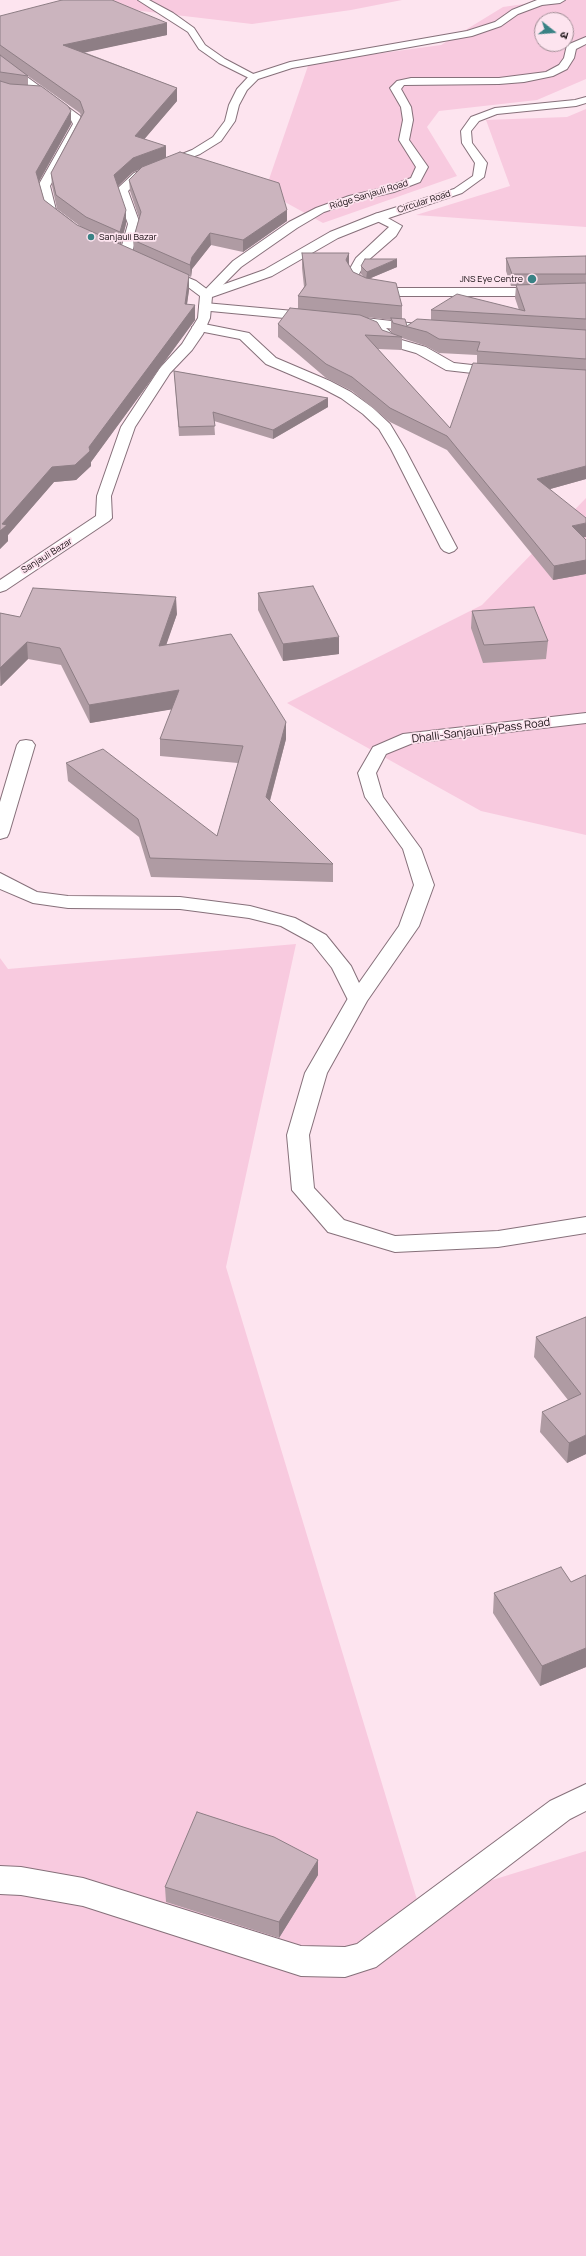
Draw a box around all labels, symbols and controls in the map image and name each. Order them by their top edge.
north arrow [534,12,574,52]
text: उ [557,30,573,41]
street label: Ridge Sanjauli Road [329,178,409,212]
street label: Circular Road [396,188,452,216]
marker: Sanjauli Bazar [86,232,96,242]
place label: Sanjauli Bazar [99,232,157,242]
marker: JNS Eye Centre [526,273,538,285]
place label: JNS Eye Centre [460,274,523,284]
street label: Sanjauli Bazar [20,536,74,576]
street label: Dhalli-Sanjauli ByPass Road [411,716,551,746]

